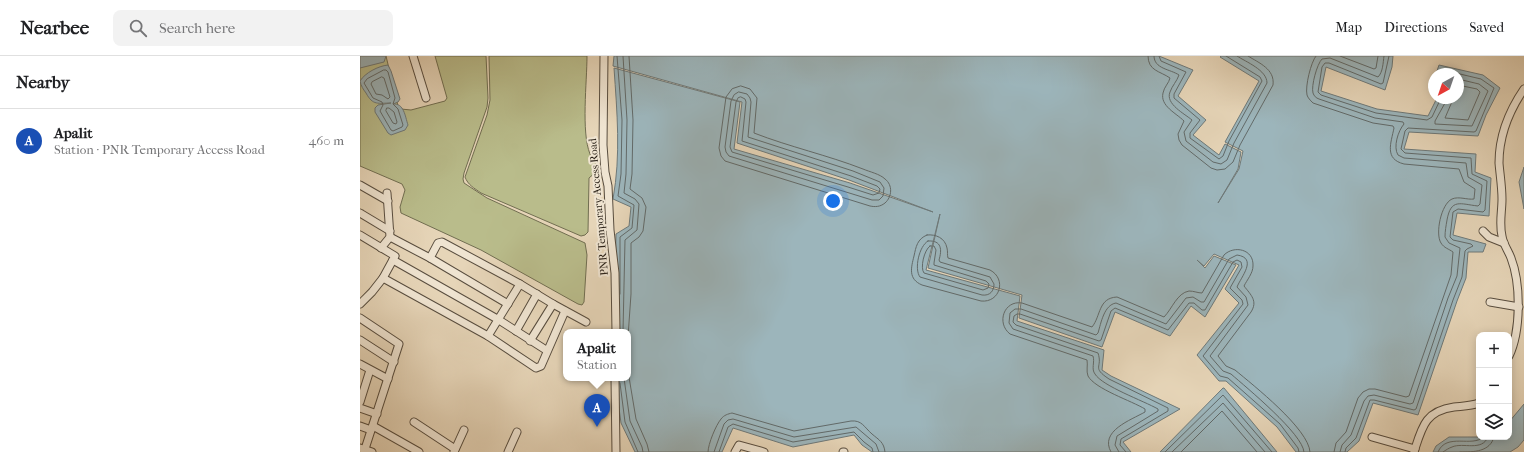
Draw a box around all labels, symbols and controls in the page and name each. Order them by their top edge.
search box [113,10,393,46]
text: Nearbee [20,17,89,39]
icon: search [127,17,149,39]
text: Search here [159,19,235,37]
text: Map [1335,19,1362,36]
text: Directions [1384,19,1447,36]
text: Saved [1469,19,1504,36]
north arrow [1428,68,1464,104]
text: Nearby [16,72,70,92]
text: Apalit [54,124,93,142]
text: A [25,133,33,148]
text: 460 m [309,133,344,148]
street label: PNR Temporary Access Road [586,137,611,276]
text: Station · PNR Temporary Access Road [54,142,265,157]
your location [823,191,843,211]
popup [563,329,631,381]
map controls [1476,332,1512,440]
button: + [1476,332,1512,368]
text: Apalit [577,339,616,357]
text: Station [577,357,617,372]
button: − [1476,368,1512,404]
pin: A [584,394,610,427]
button: layers [1476,404,1512,440]

